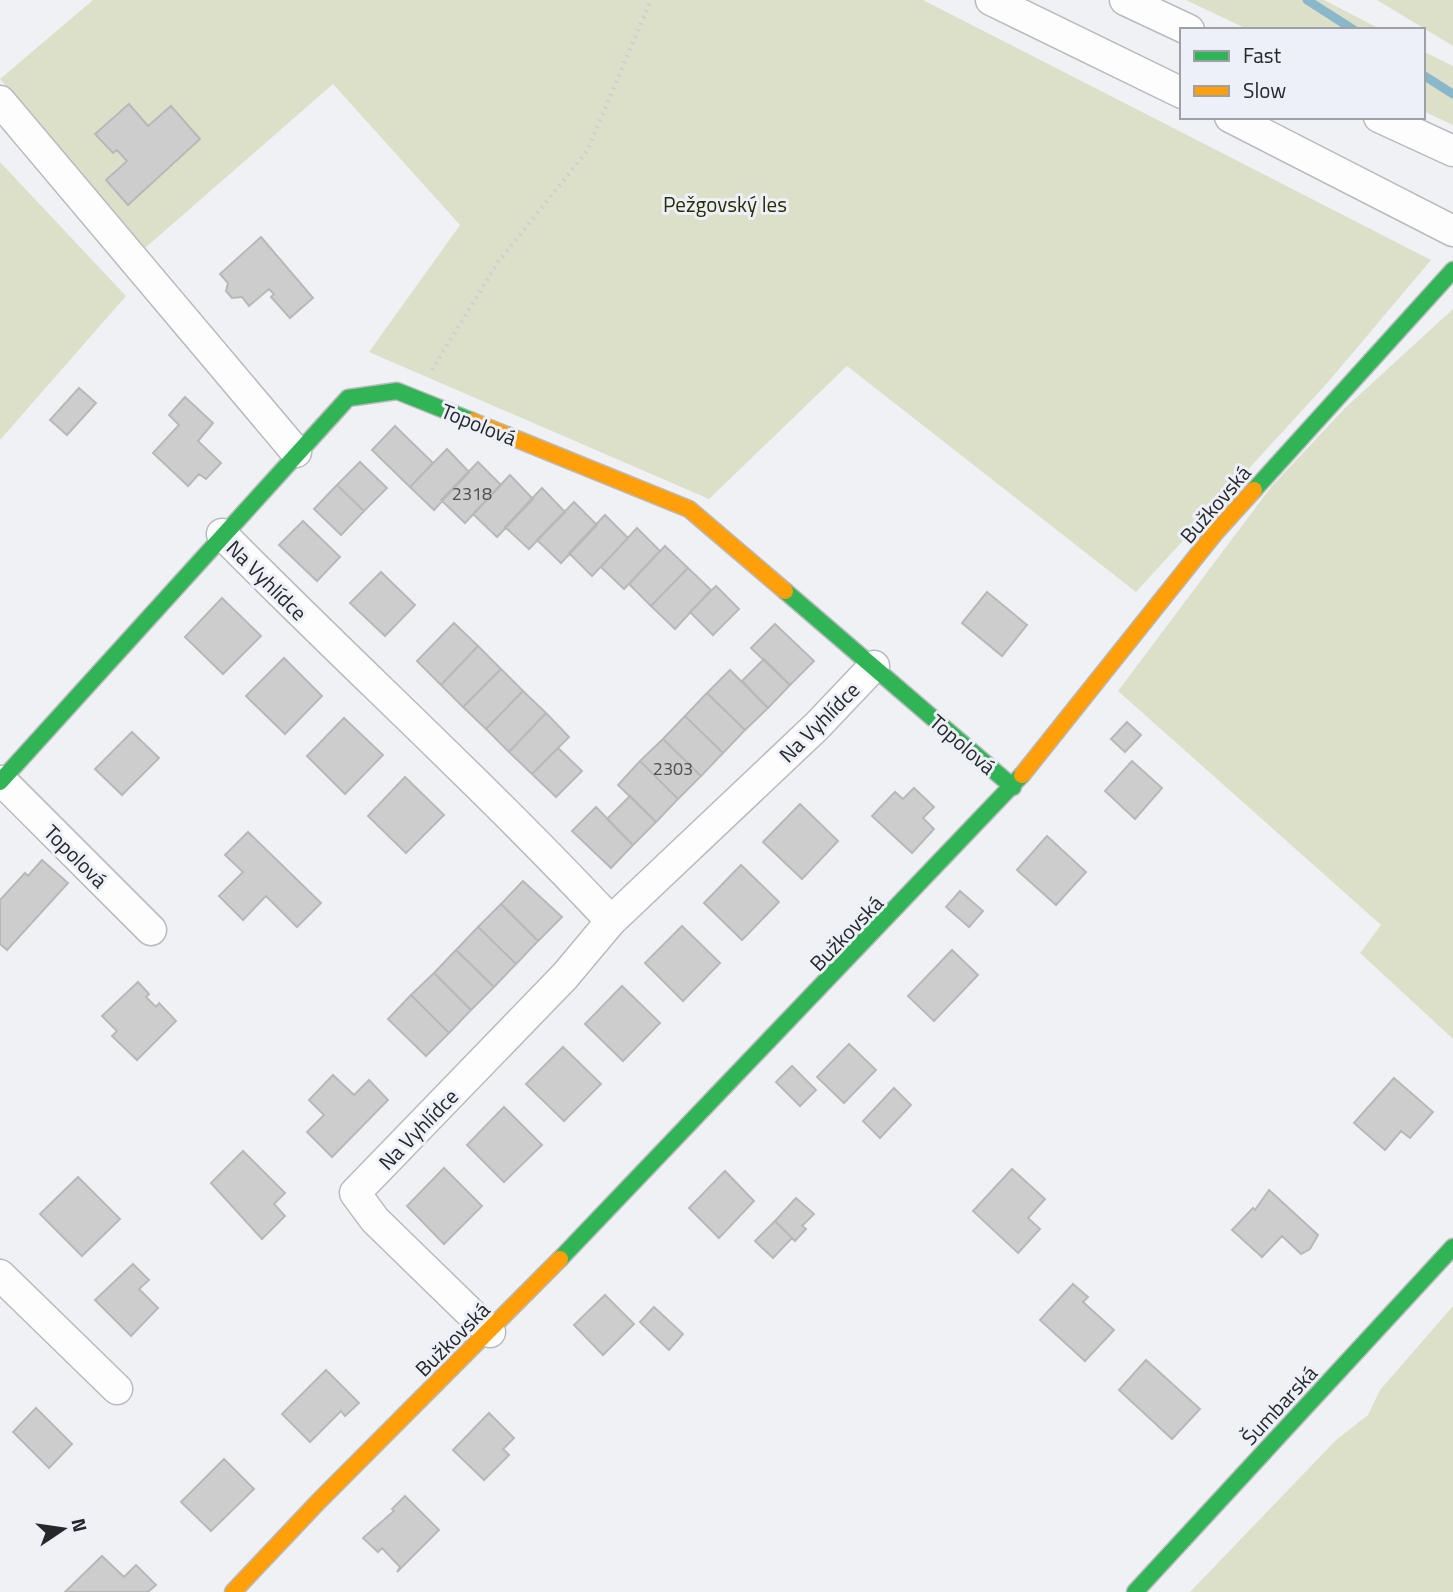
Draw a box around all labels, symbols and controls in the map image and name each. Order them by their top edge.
legend [1180,28,1425,119]
text: Fast [1243,39,1282,71]
text: Slow [1243,74,1286,106]
park label: Pežgovský les [663,188,787,220]
street label: Topolová [437,394,522,454]
street label: Bužkovská [1172,457,1258,550]
house number: 2318 [452,480,492,507]
street label: Na Vyhlídce [219,532,315,628]
street label: Na Vyhlídce [771,674,867,770]
street label: Topolová [923,706,1004,782]
house number: 2303 [653,755,693,782]
street label: Topolová [37,817,115,895]
street label: Bužkovská [802,888,891,978]
street label: Na Vyhlídce [371,1081,465,1177]
street label: Bužkovská [407,1294,497,1384]
street label: Šumbarská [1233,1357,1325,1452]
north arrow [28,1494,98,1564]
text: N [64,1515,96,1535]

